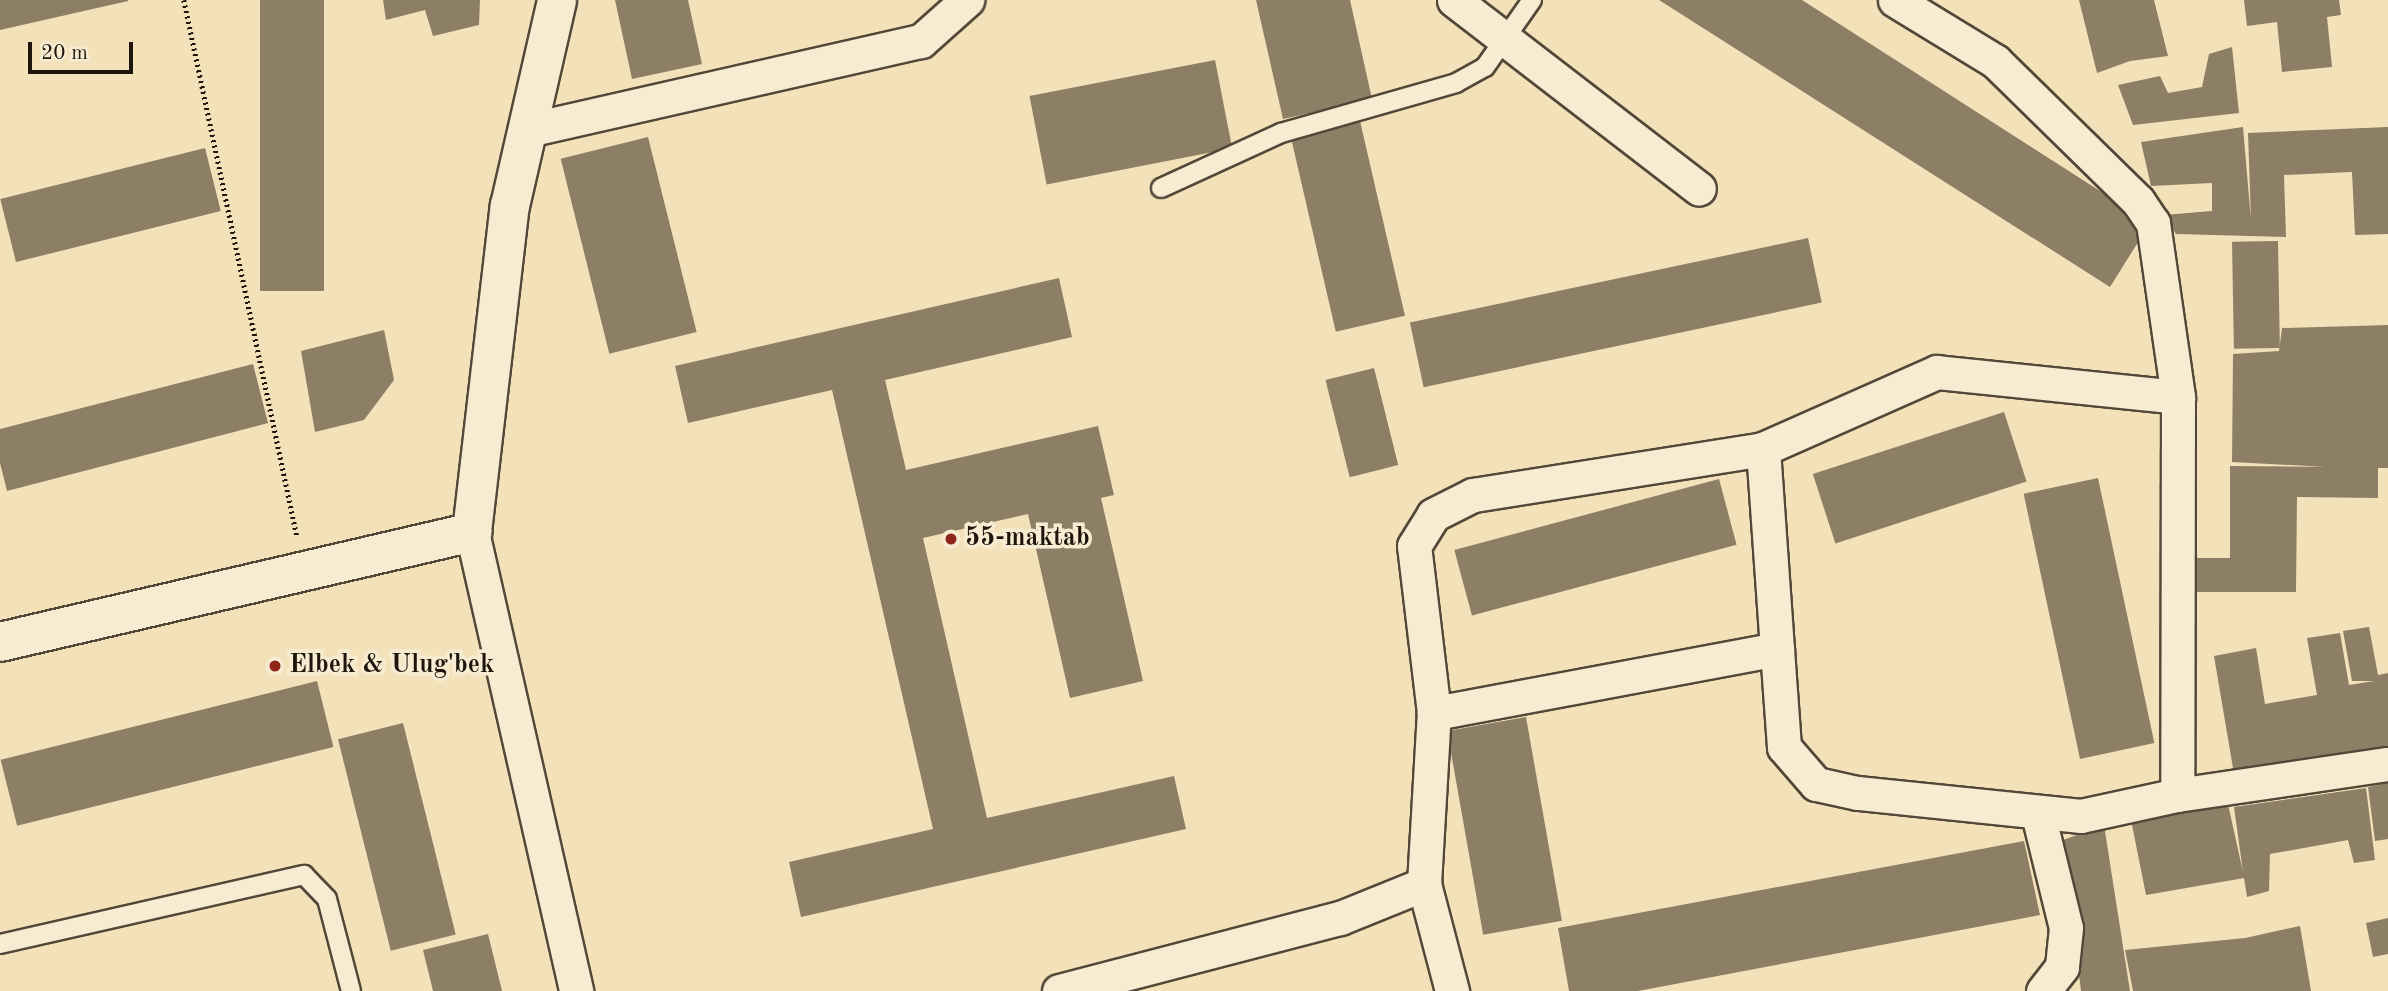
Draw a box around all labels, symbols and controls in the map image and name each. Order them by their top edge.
scale bar [32,28,136,72]
text: 20 m [41,43,88,64]
place label: 55-maktab [965,523,1090,555]
marker: 55-maktab [943,531,959,547]
place label: Elbek & Ulug'bek [289,650,495,682]
marker: Elbek & Ulug'bek [267,658,283,674]

